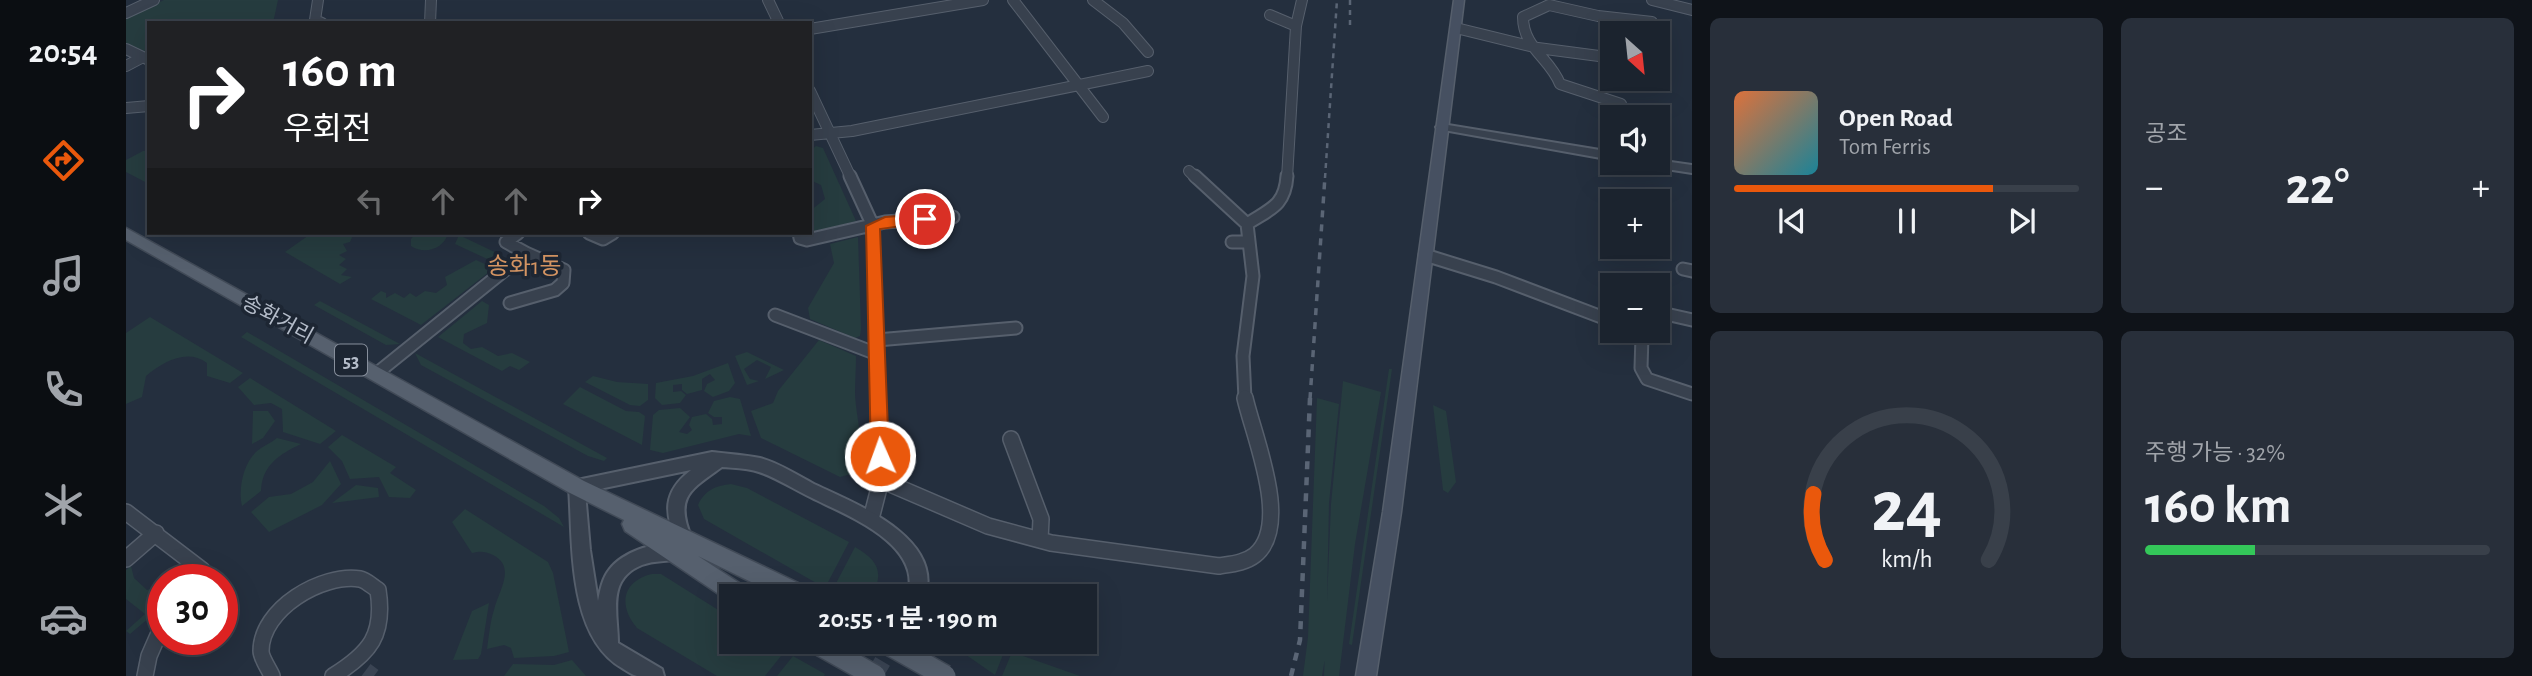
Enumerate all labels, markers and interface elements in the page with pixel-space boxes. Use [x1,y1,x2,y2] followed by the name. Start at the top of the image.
[1600,21,1670,91] north arrow
[1600,21,1670,343] map controls
[29,36,98,68] text: 20:54
[283,47,397,96] text: 160 m
[168,49,259,140] icon: right
[1600,105,1670,175] button: sound
[1839,105,1953,131] text: Open Road
[283,113,371,145] text: 우회전
[2145,123,2187,146] text: 공조
[39,136,88,185] icon: directions
[1839,136,1931,159] text: Tom Ferris
[2285,161,2350,213] text: 22°
[2145,169,2163,207] text: −
[2472,169,2490,207] text: +
[351,182,389,220] icon: left
[424,182,462,220] icon: ahead
[497,182,535,220] icon: ahead
[570,182,608,220] icon: right
[895,189,955,249] pin
[1600,189,1670,259] button: +
[906,200,944,238] icon: arrive
[1773,202,1811,240] icon: previous
[1888,202,1926,240] icon: pause
[2003,202,2041,240] icon: next
[39,251,88,300] icon: music
[487,254,561,279] district label: 송화1동
[1600,273,1670,343] button: −
[239,291,317,347] street label: 송화거리
[335,344,367,376] road number: 53
[39,365,88,414] icon: phone
[843,419,917,493] position arrow
[2145,442,2285,465] text: 주행 가능 · 32%
[1871,473,1942,546] text: 24
[39,480,88,529] icon: climate
[2145,480,2291,532] text: 160 km
[1881,547,1932,572] text: km/h
[147,564,238,655] speed limit sign: 30
[39,594,88,643] icon: car
[818,606,998,632] text: 20:55 · 1 분 · 190 m

